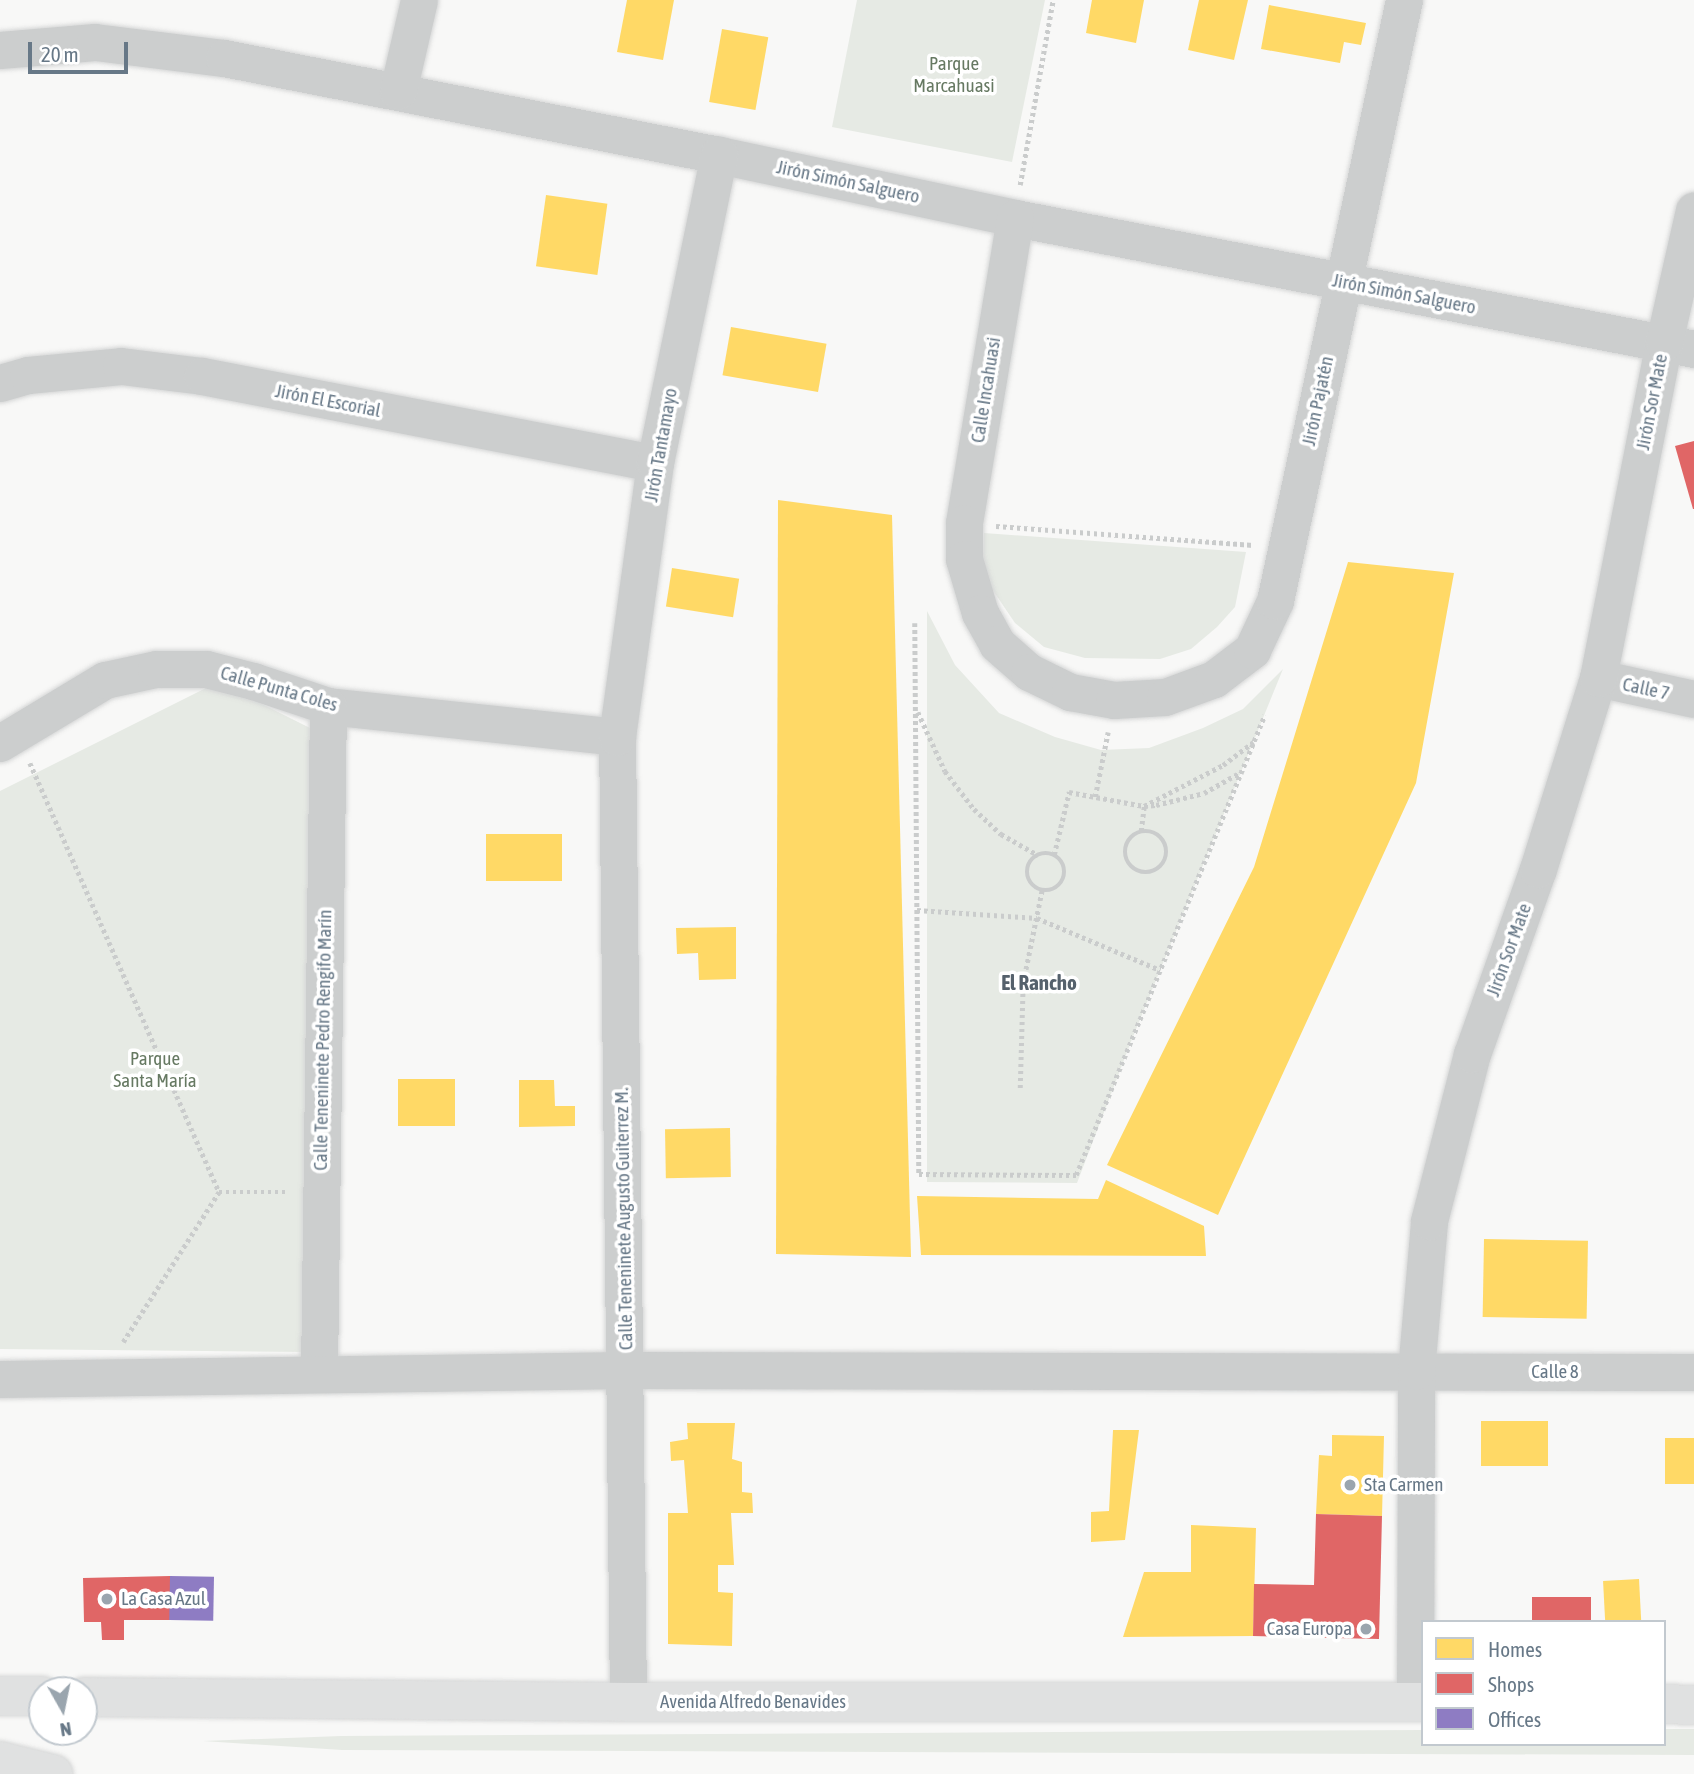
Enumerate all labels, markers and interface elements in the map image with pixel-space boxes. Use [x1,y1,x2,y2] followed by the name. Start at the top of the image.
[32,28,131,72] scale bar
[41,42,79,66] text: 20 m
[913,53,995,97] park label: Parque Marcahuasi
[774,156,922,208] street label: Jirón Simón Salguero
[1330,269,1478,319] street label: Jirón Simón Salguero
[966,336,1006,444] street label: Calle Incahuasi
[1632,352,1672,452] street label: Jirón Sor Mate
[1297,354,1339,448] street label: Jirón Pajatén
[273,380,383,422] street label: Jirón El Escorial
[640,386,682,504] street label: Jirón Tantamayo
[218,661,340,717] street label: Calle Punta Coles
[1620,673,1672,705] street label: Calle 7
[1482,900,1536,1000] street label: Jirón Sor Mate
[309,909,337,1171] street label: Calle Teneninete Pedro Rengifo Marín
[1001,969,1077,995] district label: El Rancho
[113,1048,197,1092] park label: Parque Santa María
[610,1088,638,1350] street label: Calle Teneninete Augusto Guiterrez M.
[1531,1361,1579,1383] street label: Calle 8
[1364,1474,1443,1496] place label: Sta Carmen
[1342,1477,1358,1493] marker: Sta Carmen
[121,1588,206,1610] place label: La Casa Azul
[99,1591,115,1607] marker: La Casa Azul
[1267,1618,1352,1640] place label: Casa Europa
[1421,1620,1666,1746] legend
[1358,1621,1374,1637] marker: Casa Europa
[1488,1637,1542,1661] text: Homes
[1488,1672,1534,1696] text: Shops
[28,1676,98,1746] north arrow
[660,1691,846,1713] street label: Avenida Alfredo Benavides
[1488,1707,1541,1731] text: Offices
[59,1718,73,1742] text: N

